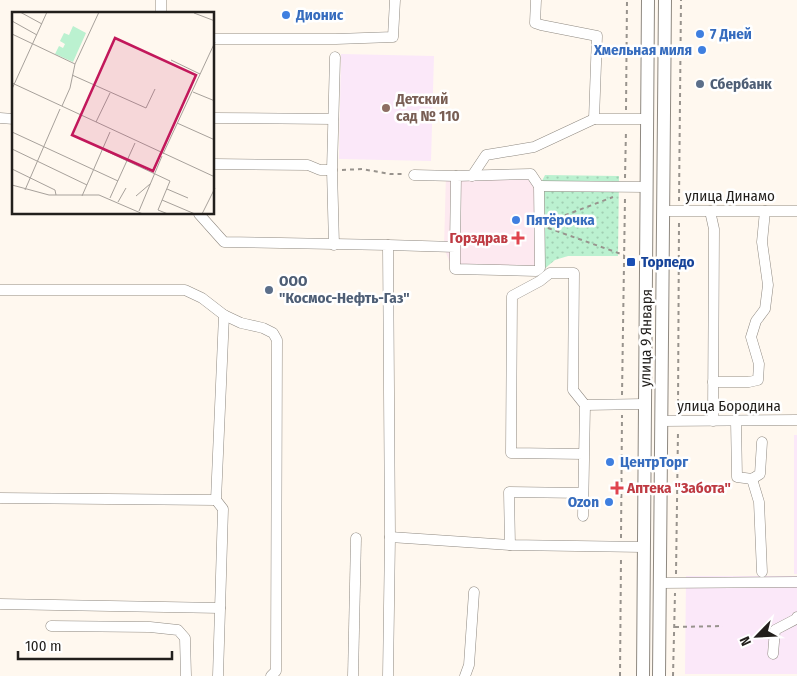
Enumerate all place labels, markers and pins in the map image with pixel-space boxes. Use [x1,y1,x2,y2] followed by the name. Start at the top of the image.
[295,6,344,24] place label: Дионис
[280,9,292,21] marker: Дионис
[710,25,752,43] place label: 7 Дней
[694,28,706,40] marker: 7 Дней
[593,41,692,59] place label: Хмельная миля
[696,44,708,56] marker: Хмельная миля
[710,75,772,93] place label: Сбербанк
[694,78,706,90] marker: Сбербанк
[395,90,460,125] place label: Детский сад № 110
[380,102,392,114] marker: Детский сад № 110
[526,211,595,229] place label: Пятёрочка
[510,214,522,226] marker: Пятёрочка
[449,229,508,247] place label: Горздрав
[512,232,524,244] marker: Горздрав
[641,253,695,271] place label: Торпедо
[625,256,637,268] marker: Торпедо
[279,272,410,307] place label: ООО "Космос-Нефть-Газ"
[263,284,275,296] marker: ООО "Космос-Нефть-Газ"
[620,453,688,471] place label: ЦентрТорг
[604,456,616,468] marker: ЦентрТорг
[626,479,731,497] place label: Аптека "Забота"
[611,482,623,494] marker: Аптека "Забота"
[568,493,599,511] place label: Ozon
[603,496,615,508] marker: Ozon

